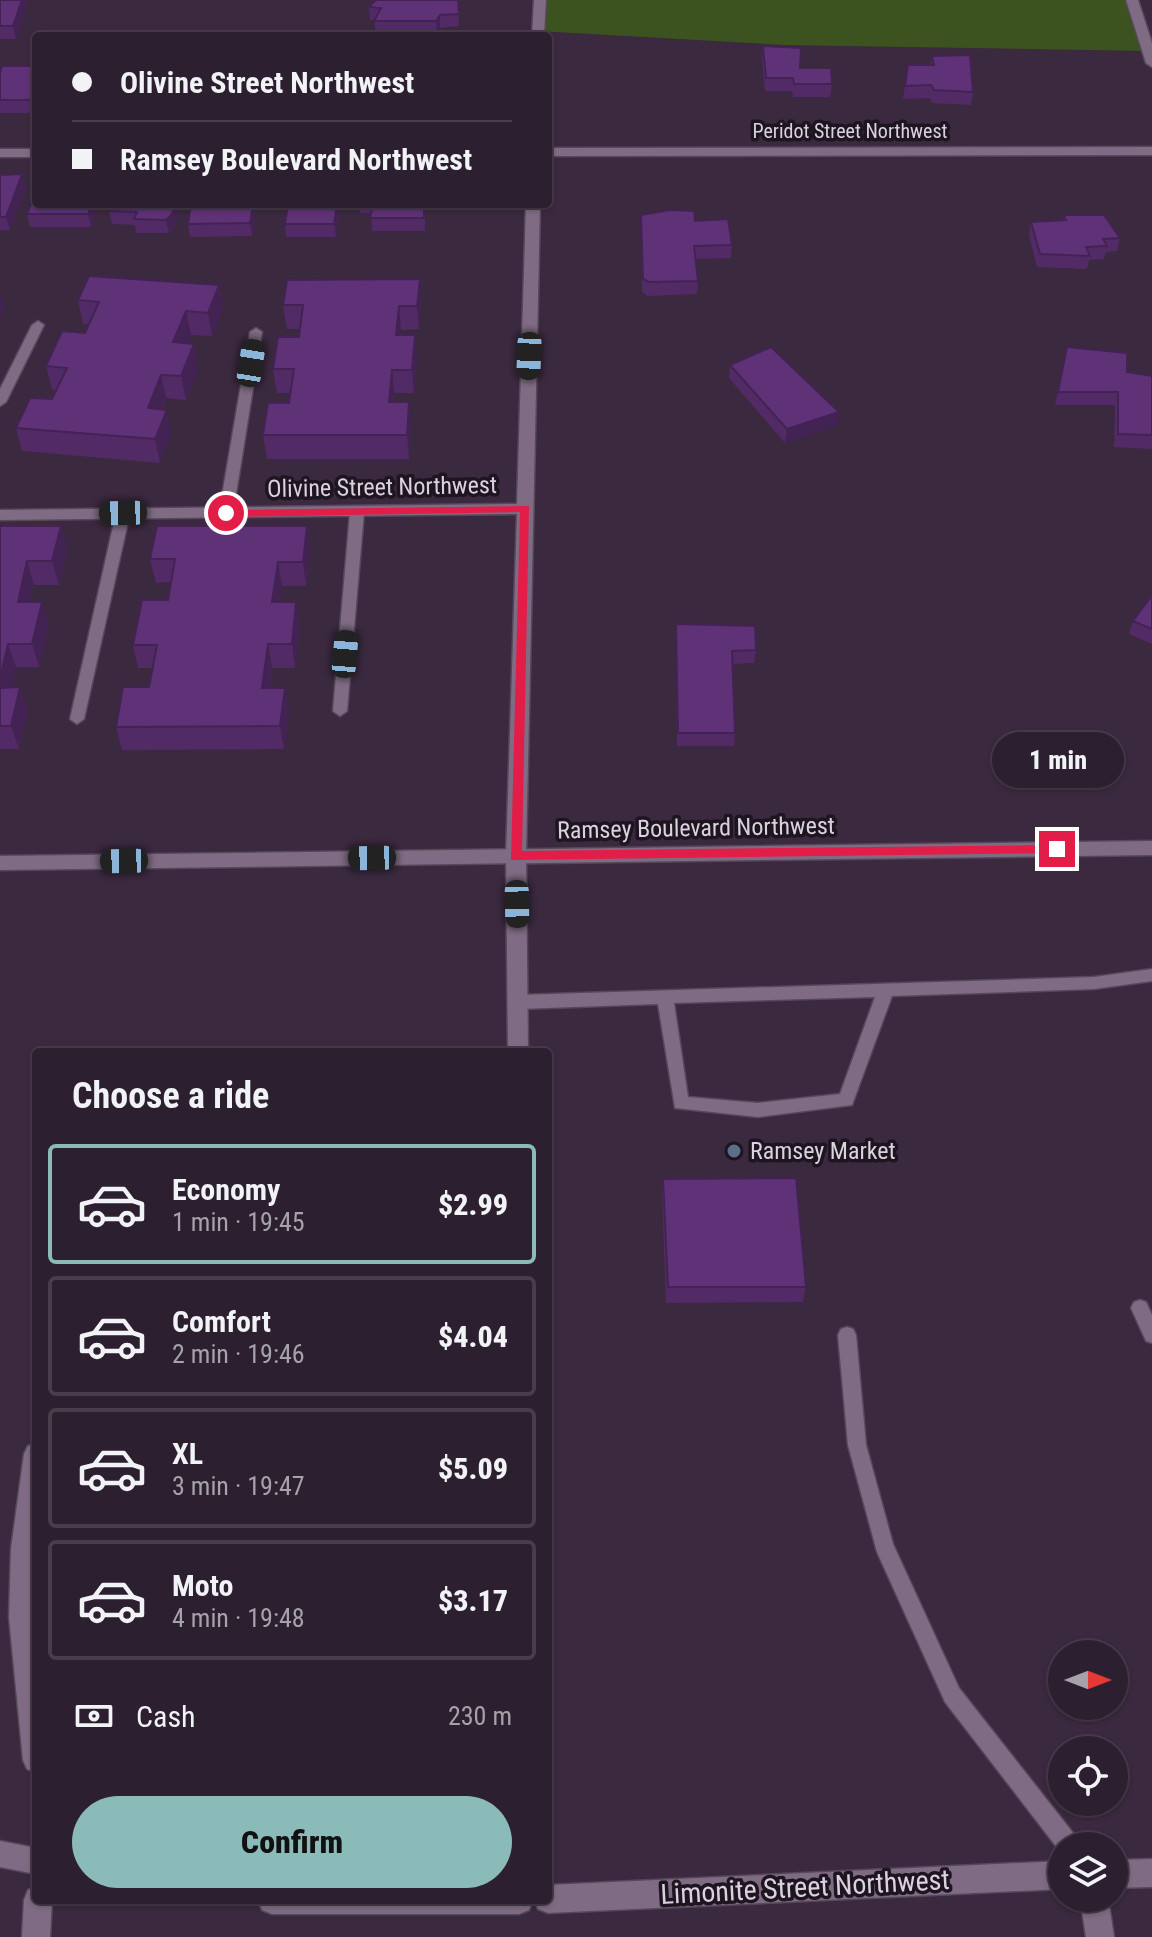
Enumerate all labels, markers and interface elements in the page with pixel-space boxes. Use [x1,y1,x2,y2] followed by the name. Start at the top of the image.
[120,65,414,100] text: Olivine Street Northwest
[753,119,948,143] street label: Peridot Street Northwest
[120,142,472,177] text: Ramsey Boulevard Northwest
[516,332,542,380] car
[235,337,267,389] car
[267,471,497,503] street label: Olivine Street Northwest
[208,495,244,531] route start
[99,501,147,525] car
[331,629,359,679] car
[991,733,1123,789] callout: 1 min
[1029,745,1087,775] text: 1 min
[557,812,835,844] street label: Ramsey Boulevard Northwest
[1039,831,1075,867] route end
[348,846,396,870] car
[100,849,148,873] car
[505,880,529,928] car
[72,1075,269,1117] text: Choose a ride
[750,1137,896,1165] place label: Ramsey Market
[725,1142,743,1160] marker: Ramsey Market
[76,1168,148,1240] icon: car
[172,1172,280,1207] text: Economy
[438,1187,508,1222] text: $2.99
[172,1207,305,1237] text: 1 min · 19:45
[76,1300,148,1372] icon: car
[172,1304,271,1339] text: Comfort
[438,1319,508,1354] text: $4.04
[172,1339,305,1369] text: 2 min · 19:46
[76,1432,148,1504] icon: car
[172,1436,203,1471] text: XL
[438,1451,508,1486] text: $5.09
[172,1471,305,1501] text: 3 min · 19:47
[76,1564,148,1636] icon: car
[172,1568,233,1603] text: Moto
[438,1583,508,1618] text: $3.17
[172,1603,305,1633] text: 4 min · 19:48
[1048,1640,1128,1720] north arrow
[1048,1640,1128,1912] map controls
[72,1694,116,1738] icon: cash
[136,1699,196,1734] text: Cash
[448,1701,512,1731] text: 230 m
[1048,1736,1128,1816] button: locate
[72,1796,512,1888] button: Confirm
[1048,1832,1128,1912] button: layers
[660,1863,950,1911] street label: Limonite Street Northwest

